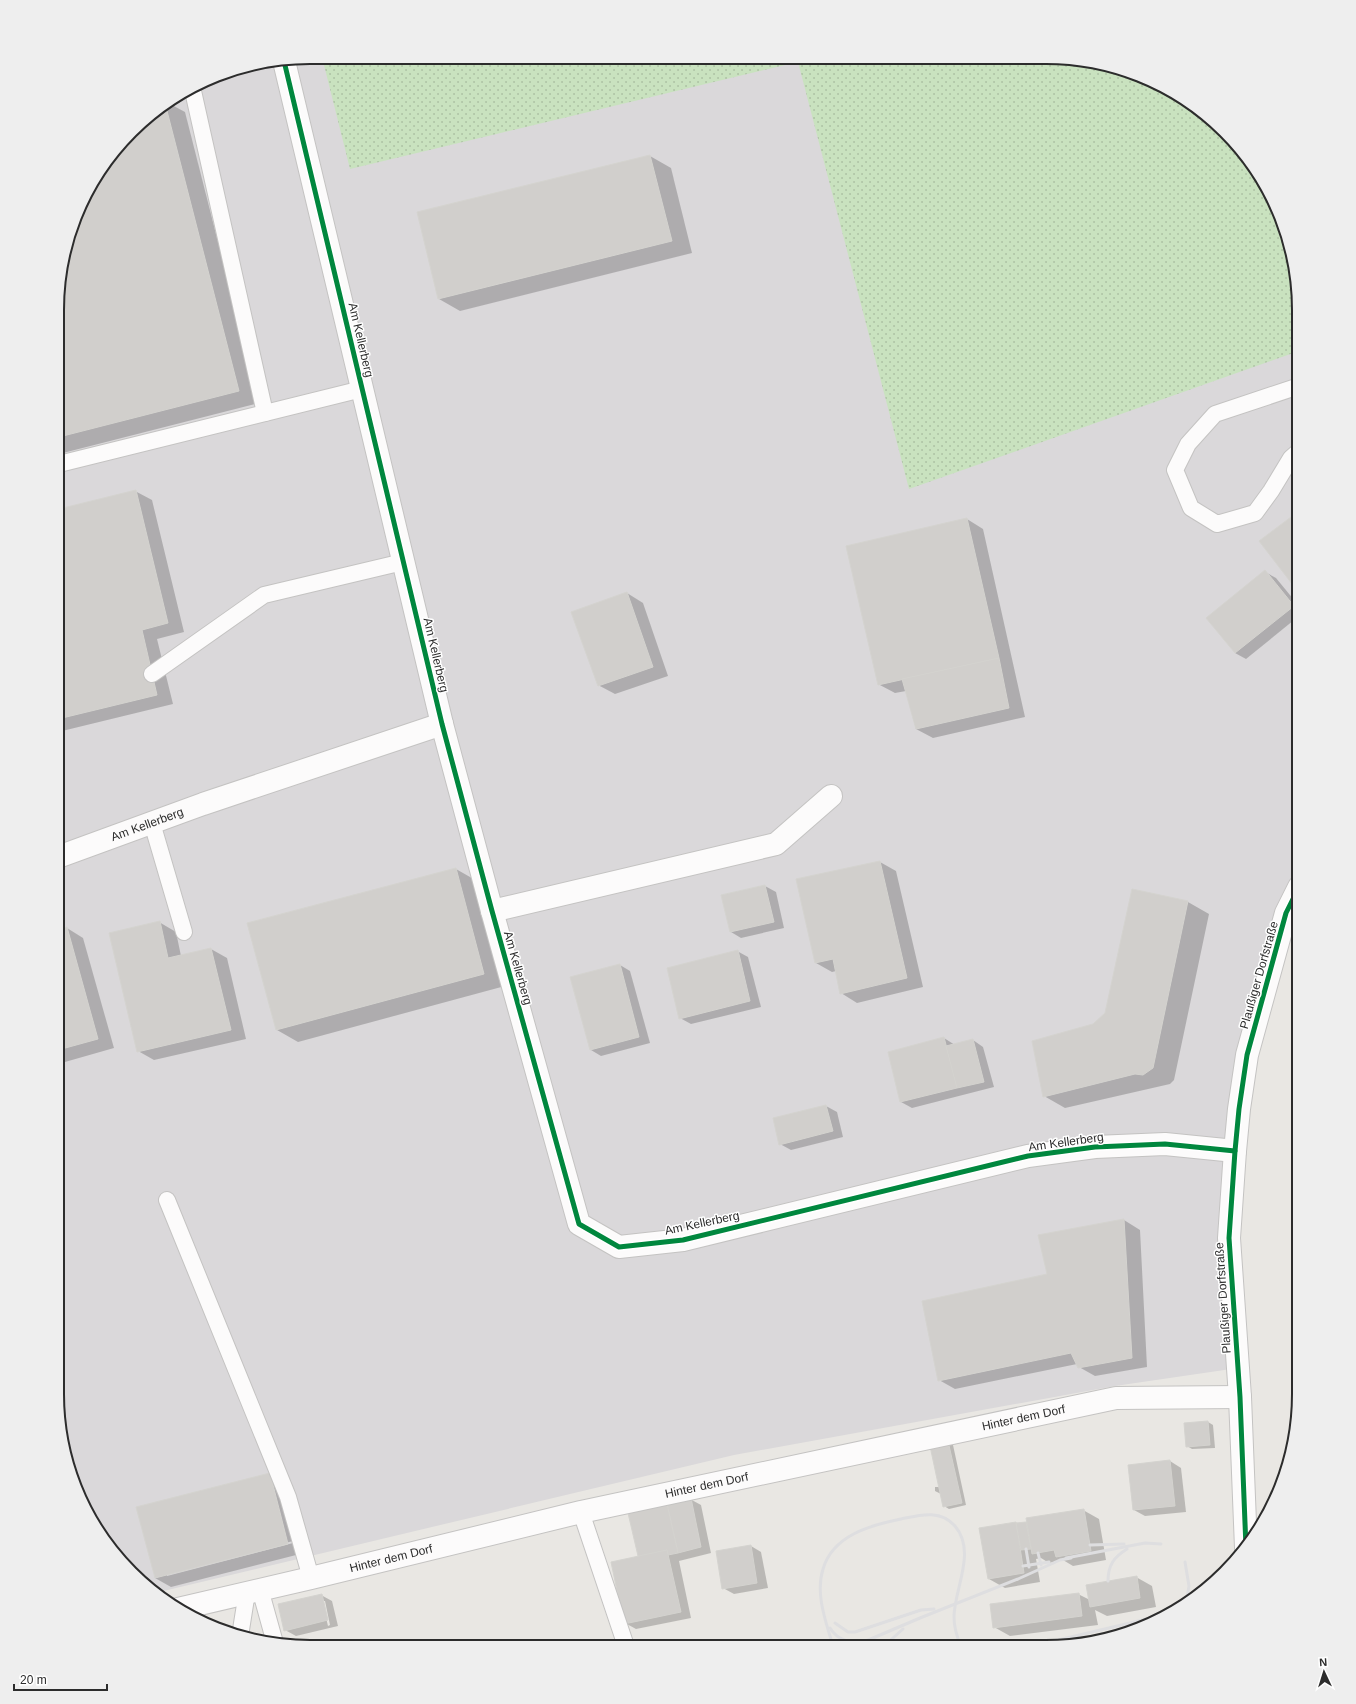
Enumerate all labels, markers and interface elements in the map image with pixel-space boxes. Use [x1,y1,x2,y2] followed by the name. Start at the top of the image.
[346,301,376,379] street label: Am Kellerberg
[421,616,451,694] street label: Am Kellerberg
[109,805,185,844] street label: Am Kellerberg
[1237,919,1281,1030] street label: Plaußiger Dorfstraße
[501,930,535,1006] street label: Am Kellerberg
[1027,1130,1105,1154] street label: Am Kellerberg
[663,1208,741,1238] street label: Am Kellerberg
[1212,1242,1234,1354] street label: Plaußiger Dorfstraße
[981,1402,1067,1433] street label: Hinter dem Dorf
[664,1469,750,1501] street label: Hinter dem Dorf
[348,1541,435,1575] street label: Hinter dem Dorf
[1304,1652,1344,1692] north arrow
[1319,1656,1328,1668] text: N
[14,1666,107,1692] scale bar
[20,1673,47,1687] text: 20 m

